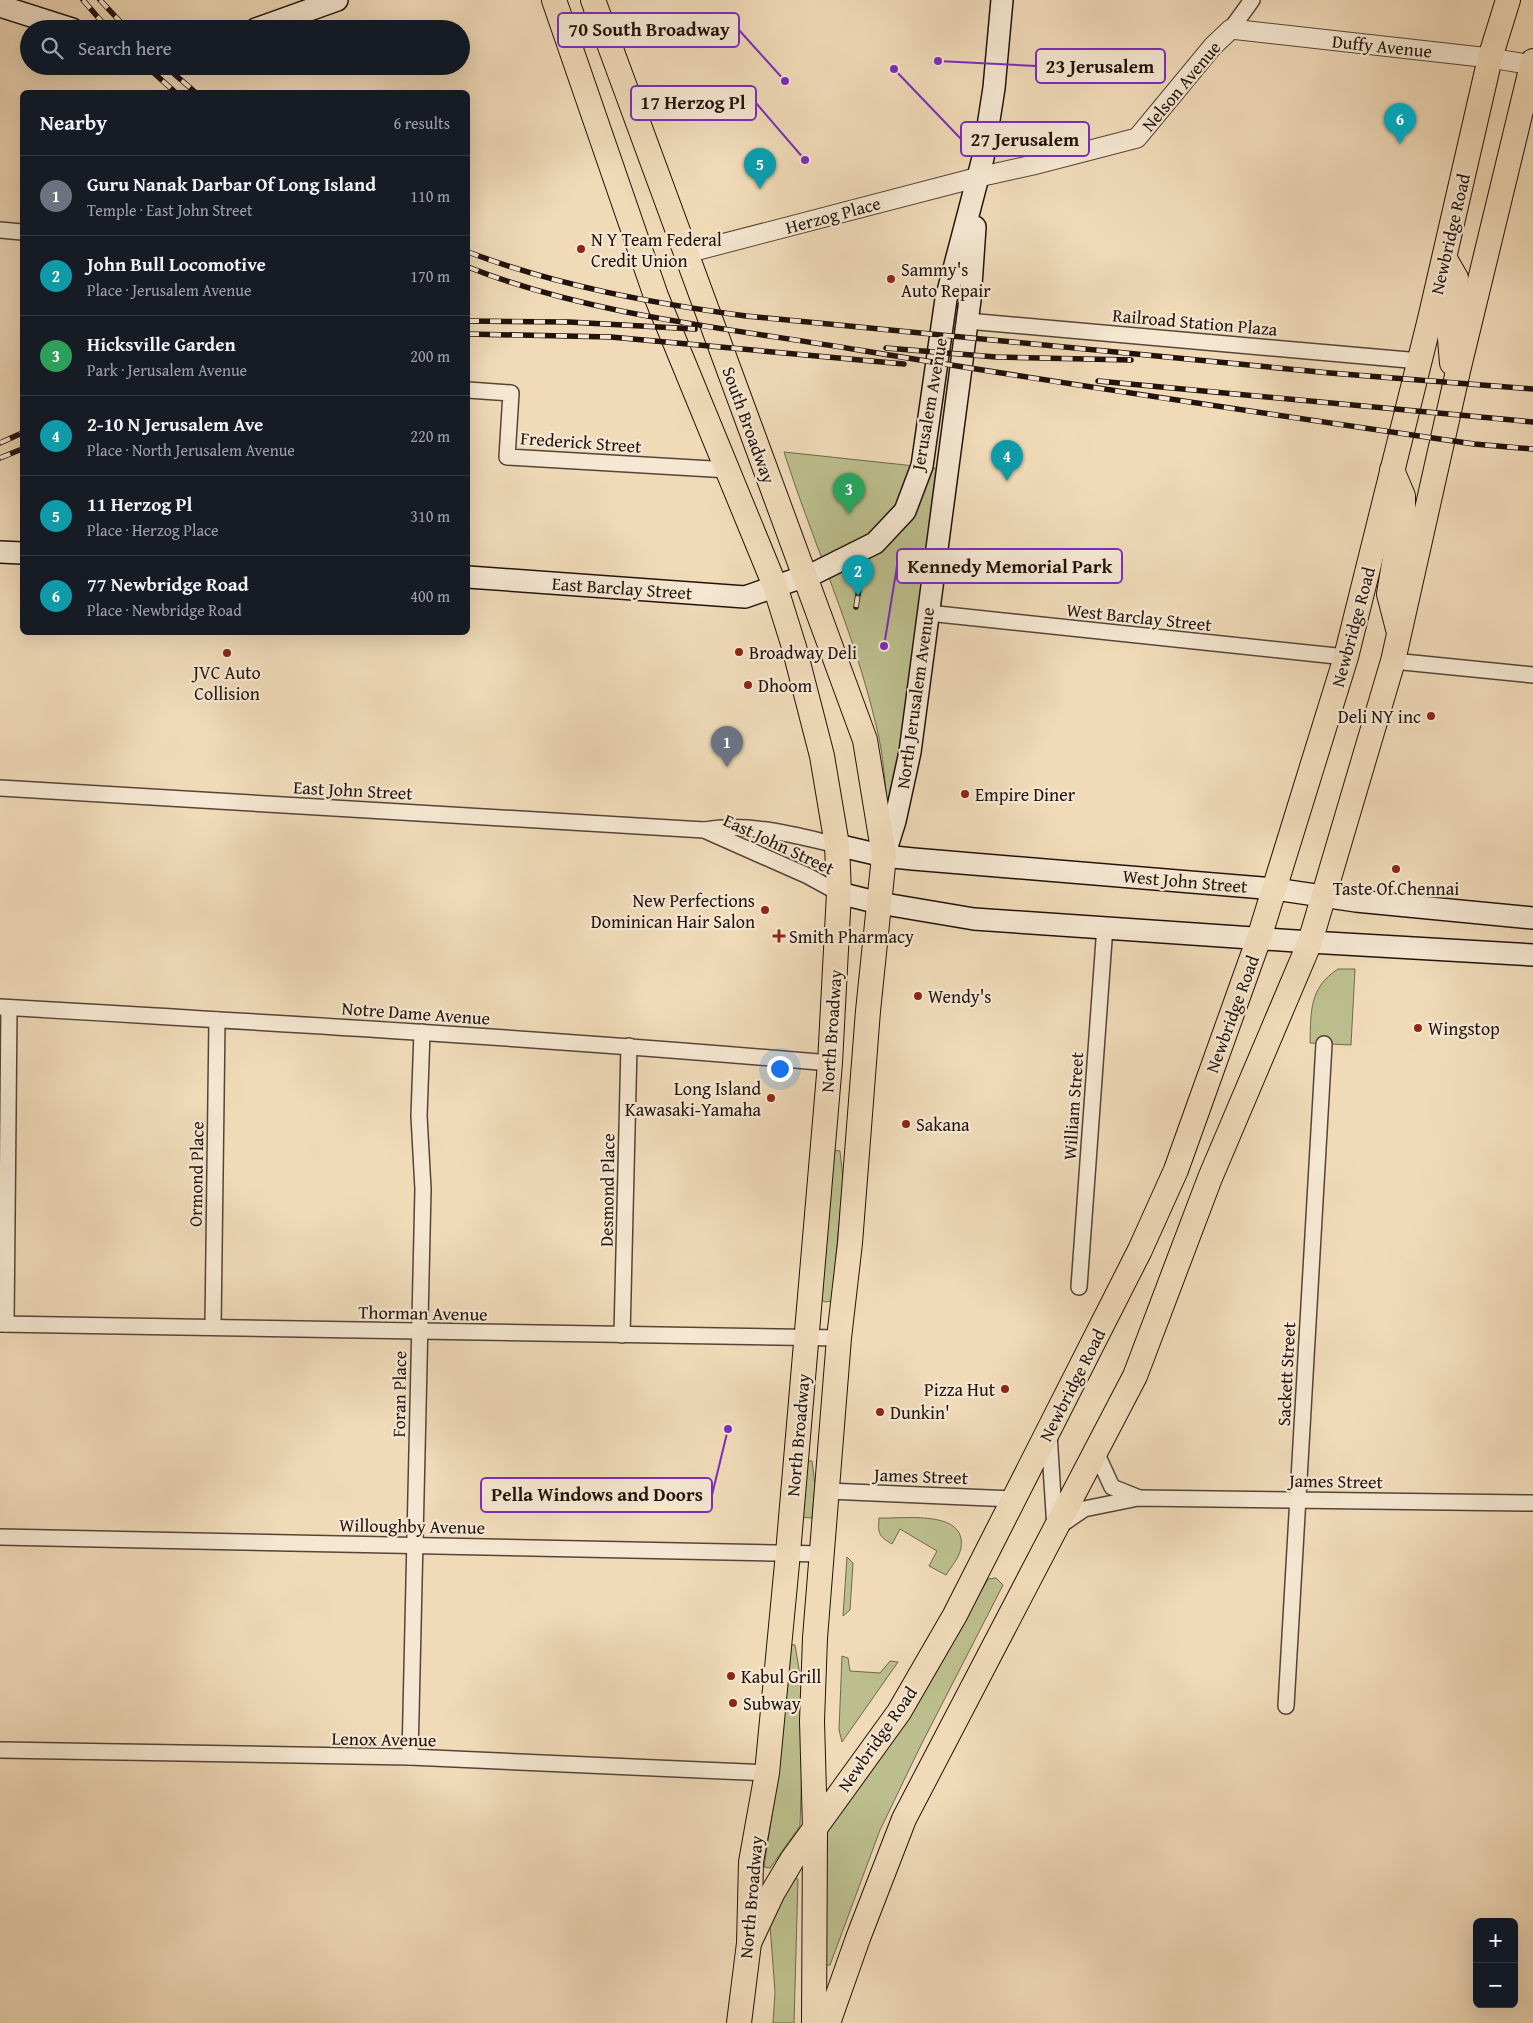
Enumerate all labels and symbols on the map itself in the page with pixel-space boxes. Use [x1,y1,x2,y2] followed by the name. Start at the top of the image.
[558,13,739,47] callout: 70 South Broadway
[568,15,730,43] text: 70 South Broadway
[1331,27,1433,65] street label: Duffy Avenue
[1135,35,1227,137] street label: Nelson Avenue
[1036,49,1165,83] callout: 23 Jerusalem
[1046,52,1155,80] text: 23 Jerusalem
[631,86,756,120] callout: 17 Herzog Pl
[640,88,746,116] text: 17 Herzog Pl
[1384,103,1416,144] pin: 6
[961,122,1089,156] callout: 27 Jerusalem
[971,125,1080,153] text: 27 Jerusalem
[744,148,776,189] pin: 5
[1423,170,1477,297] street label: Newbridge Road
[782,189,884,241] street label: Herzog Place
[591,226,722,274] place label: N Y Team Federal Credit Union
[575,243,587,255] marker: N Y Team Federal Credit Union
[901,256,991,304] place label: Sammy's Auto Repair
[885,273,897,285] marker: Sammy's Auto Repair
[1111,301,1279,343] street label: Railroad Station Plaza
[904,335,954,474] street label: Jerusalem Avenue
[715,363,783,487] street label: South Broadway
[520,424,643,460] street label: Frederick Street
[991,440,1023,481] pin: 4
[833,473,865,514] pin: 3
[897,549,1122,583] callout: Kennedy Memorial Park
[908,552,1113,580] text: Kennedy Memorial Park
[842,555,874,596] pin: 2
[1324,564,1382,690] street label: Newbridge Road
[551,570,694,606] street label: East Barclay Street
[1065,596,1214,638] street label: West Barclay Street
[889,605,941,791] street label: North Jerusalem Avenue
[749,639,857,666] place label: Broadway Deli
[733,646,745,658] marker: Broadway Deli
[221,647,233,659] marker: JVC Auto Collision
[191,659,261,707] place label: JVC Auto Collision
[758,672,812,699] place label: Dhoom
[742,679,754,691] marker: Dhoom
[1338,703,1421,730] place label: Deli NY inc
[1425,710,1437,722] marker: Deli NY inc
[711,726,743,767] pin: 1
[293,773,414,807] street label: East John Street
[975,781,1076,808] place label: Empire Diner
[959,788,971,800] marker: Empire Diner
[719,806,840,882] street label: East John Street
[1122,862,1249,900] street label: West John Street
[1390,863,1402,875] marker: Taste Of Chennai
[1333,875,1459,902] place label: Taste Of Chennai
[591,887,755,935] place label: New Perfections Dominican Hair Salon
[759,904,771,916] marker: New Perfections Dominican Hair Salon
[789,923,914,950] place label: Smith Pharmacy
[773,930,785,942] marker: Smith Pharmacy
[1198,951,1266,1077] street label: Newbridge Road
[813,968,849,1094] street label: North Broadway
[928,983,992,1010] place label: Wendy's
[912,990,924,1002] marker: Wendy's
[341,994,491,1032] street label: Notre Dame Avenue
[1428,1015,1500,1042] place label: Wingstop
[1412,1022,1424,1034] marker: Wingstop
[1056,1050,1090,1161] street label: William Street
[767,1056,793,1082] your location
[625,1075,761,1123] place label: Long Island Kawasaki-Yamaha
[765,1092,777,1104] marker: Long Island Kawasaki-Yamaha
[916,1111,970,1138] place label: Sakana
[900,1118,912,1130] marker: Sakana
[182,1121,210,1227] street label: Ormond Place
[593,1133,621,1247] street label: Desmond Place
[358,1298,488,1328] street label: Thorman Avenue
[1270,1321,1302,1427] street label: Sackett Street
[1032,1324,1112,1446] street label: Newbridge Road
[385,1350,413,1438] street label: Foran Place
[779,1372,817,1498] street label: North Broadway
[924,1376,996,1403] place label: Pizza Hut
[999,1383,1011,1395] marker: Pizza Hut
[890,1399,950,1426] place label: Dunkin'
[874,1406,886,1418] marker: Dunkin'
[872,1461,969,1491] street label: James Street
[1287,1467,1384,1495] street label: James Street
[481,1478,712,1512] callout: Pella Windows and Doors
[491,1480,703,1508] text: Pella Windows and Doors
[339,1511,485,1541] street label: Willoughby Avenue
[741,1663,821,1690] place label: Kabul Grill
[725,1670,737,1682] marker: Kabul Grill
[831,1680,924,1797] street label: Newbridge Road
[743,1690,801,1717] place label: Subway
[727,1697,739,1709] marker: Subway
[331,1725,437,1753] street label: Lenox Avenue
[732,1834,770,1960] street label: North Broadway

